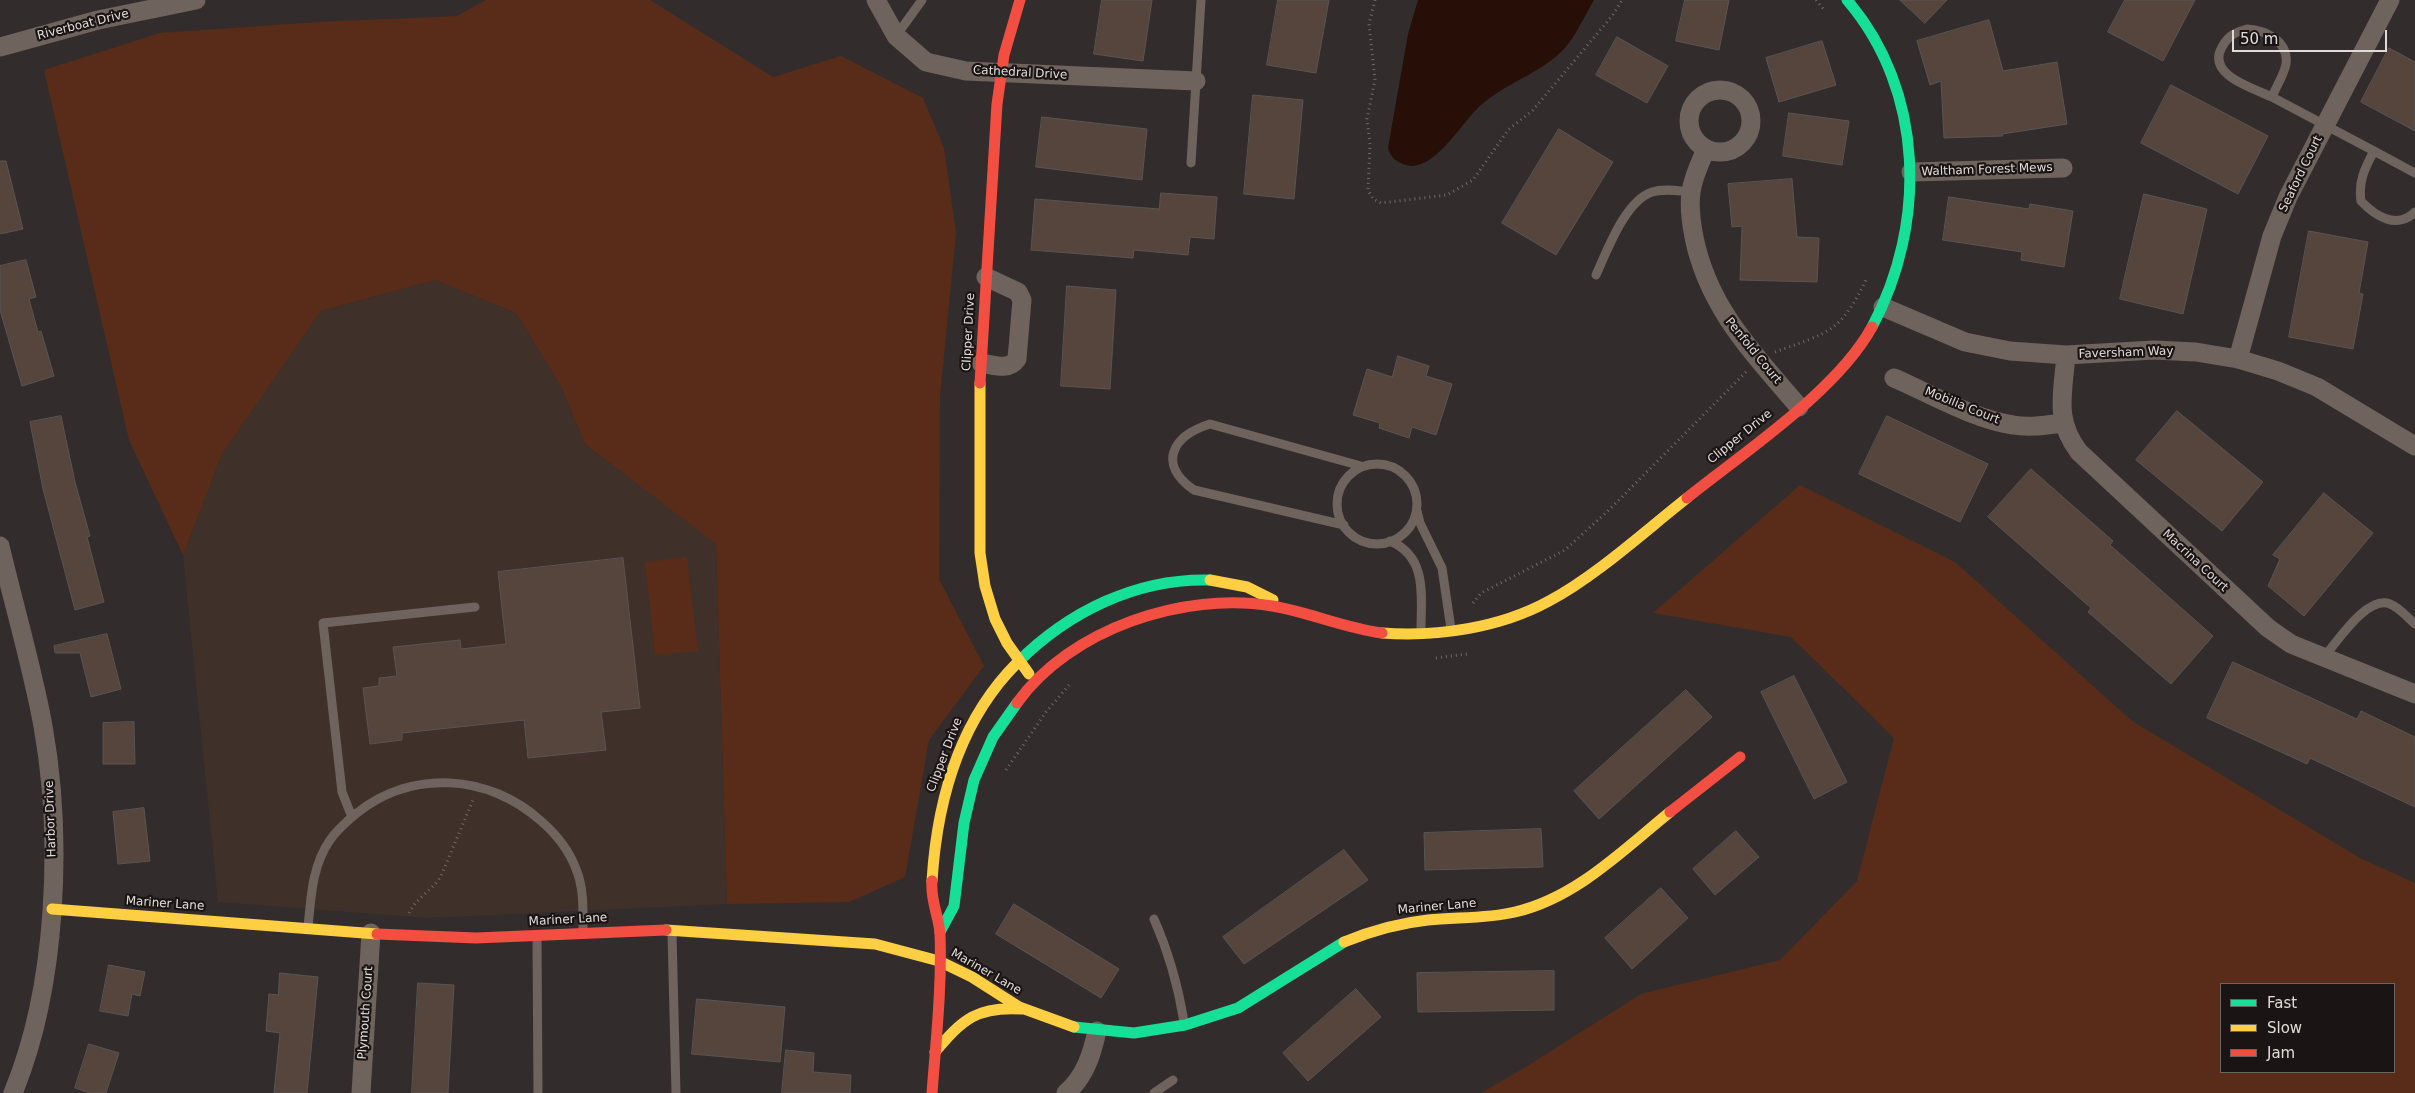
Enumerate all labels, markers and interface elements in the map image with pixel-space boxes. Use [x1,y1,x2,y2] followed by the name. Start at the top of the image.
[36,7,130,43] street label: Riverboat Drive
[2235,20,2390,52] scale bar
[2240,30,2278,48] text: 50 m
[972,63,1068,83] street label: Cathedral Drive
[2276,134,2326,214] street label: Seaford Court
[1921,161,2053,179] street label: Waltham Forest Mews
[960,292,978,372] street label: Clipper Drive
[1722,315,1784,387] street label: Penfold Court
[2078,344,2174,362] street label: Faversham Way
[1922,384,2002,428] street label: Mobilia Court
[1705,407,1775,467] street label: Clipper Drive
[2159,527,2231,595] street label: Macrina Court
[924,716,966,794] street label: Clipper Drive
[42,780,60,858] street label: Harbor Drive
[125,894,205,914] street label: Mariner Lane
[1397,896,1477,918] street label: Mariner Lane
[528,911,608,929] street label: Mariner Lane
[948,946,1024,998] street label: Mariner Lane
[356,966,376,1060] street label: Plymouth Court
[2220,983,2395,1073] legend
[2267,994,2297,1012] text: Fast
[2267,1019,2302,1037] text: Slow
[2267,1044,2295,1062] text: Jam

